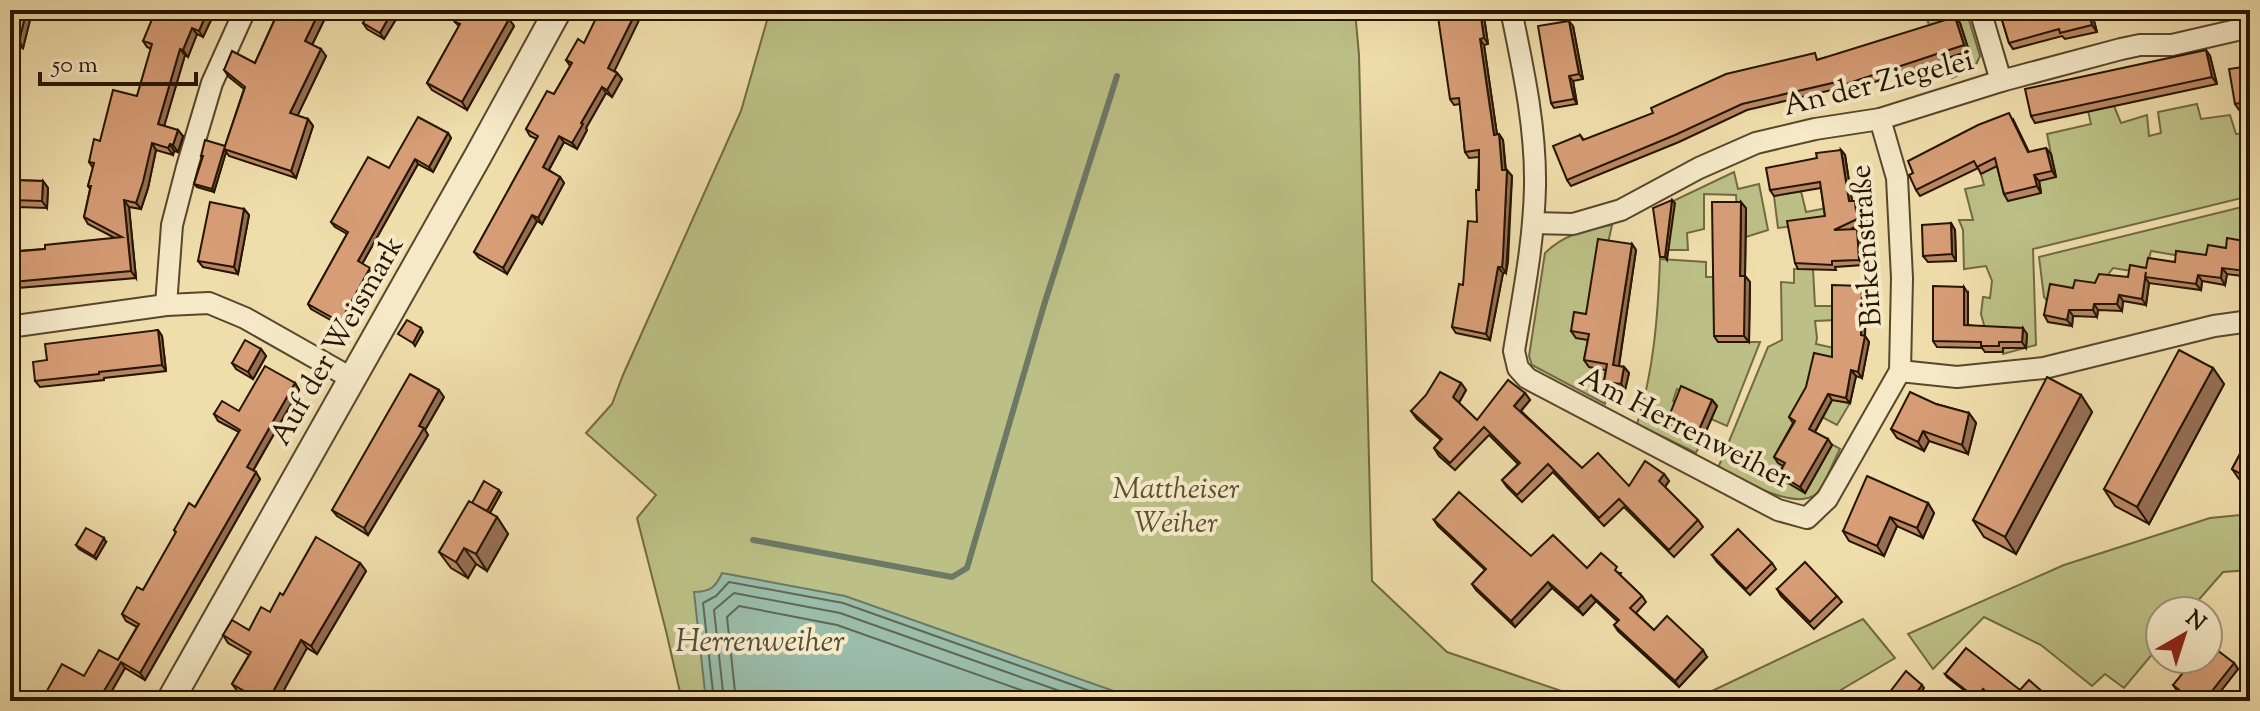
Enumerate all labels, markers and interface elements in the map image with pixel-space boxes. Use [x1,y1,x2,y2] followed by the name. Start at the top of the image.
[40,36,196,86] scale bar
[1779,40,1978,129] street label: An der Ziegelei
[50,49,98,83] text: 50 m
[1840,163,1895,329] street label: Birkenstraße
[261,228,416,454] street label: Auf der Weismark
[1571,357,1799,501] street label: Am Herrenweiher
[1112,469,1240,546] park label: Mattheiser Weiher
[2144,595,2224,675] north arrow
[2178,604,2212,640] text: N
[675,620,845,666] water label: Herrenweiher

